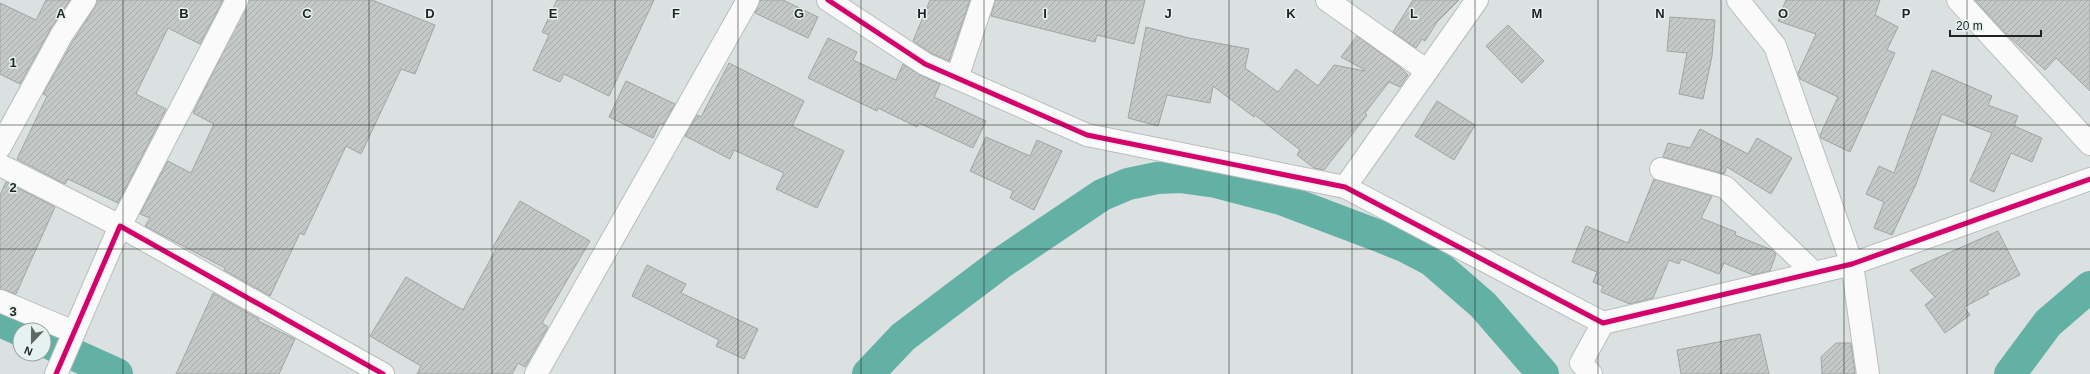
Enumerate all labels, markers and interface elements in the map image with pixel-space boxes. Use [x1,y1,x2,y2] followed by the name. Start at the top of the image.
[56,6,66,21] text: A
[179,6,189,21] text: B
[302,6,312,21] text: C
[425,6,435,21] text: D
[549,6,558,21] text: E
[672,6,680,21] text: F
[794,6,804,21] text: G
[917,6,927,21] text: H
[1043,6,1047,21] text: I
[1164,6,1172,21] text: J
[1286,6,1296,21] text: K
[1410,6,1418,21] text: L
[1532,6,1542,21] text: M
[1655,6,1665,21] text: N
[1778,6,1788,21] text: O
[1902,6,1911,21] text: P
[1950,12,2041,38] scale bar
[1956,19,1983,33] text: 20 m
[9,55,17,70] text: 1
[9,180,17,195] text: 2
[9,304,17,319] text: 3
[12,322,52,362] north arrow
[22,344,34,358] text: N

